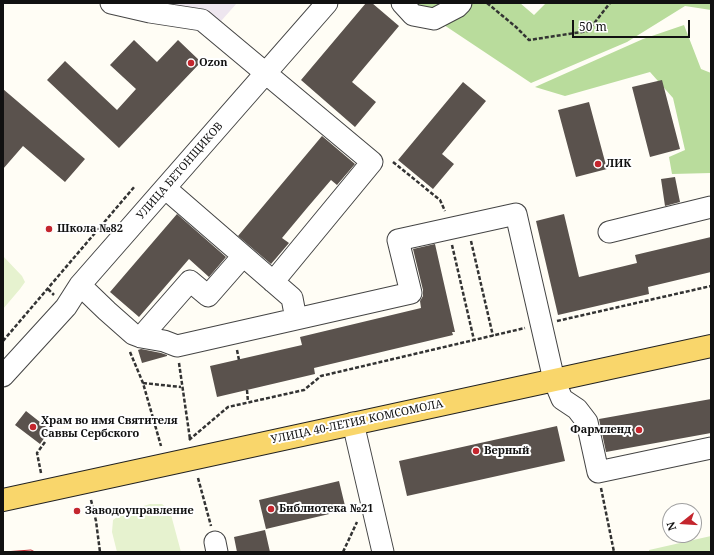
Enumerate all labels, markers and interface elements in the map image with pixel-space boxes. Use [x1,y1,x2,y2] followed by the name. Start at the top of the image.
[574,12,692,38] scale bar
[579,18,607,35] text: 50 m
[199,56,228,70] place label: Ozon
[186,58,196,68] marker: Ozon
[134,120,226,222] street label: УЛИЦА БЕТОНЩИКОВ
[606,157,631,171] place label: ЛИК
[593,159,603,169] marker: ЛИК
[57,222,123,236] place label: Школа №82
[44,224,54,234] marker: Школа №82
[270,397,444,447] street label: УЛИЦА 40-ЛЕТИЯ КОМСОМОЛА
[41,414,178,440] place label: Храм во имя Святителя Саввы Сербского
[28,422,38,432] marker: Храм во имя Святителя Саввы Сербского
[570,423,631,437] place label: Фармленд
[634,425,644,435] marker: Фармленд
[484,444,529,458] place label: Верный
[471,446,481,456] marker: Верный
[279,502,373,516] place label: Библиотека №21
[662,503,702,543] north arrow
[85,504,194,518] place label: Заводоуправление
[266,504,276,514] marker: Библиотека №21
[72,506,82,516] marker: Заводоуправление
[663,520,679,533] text: N

